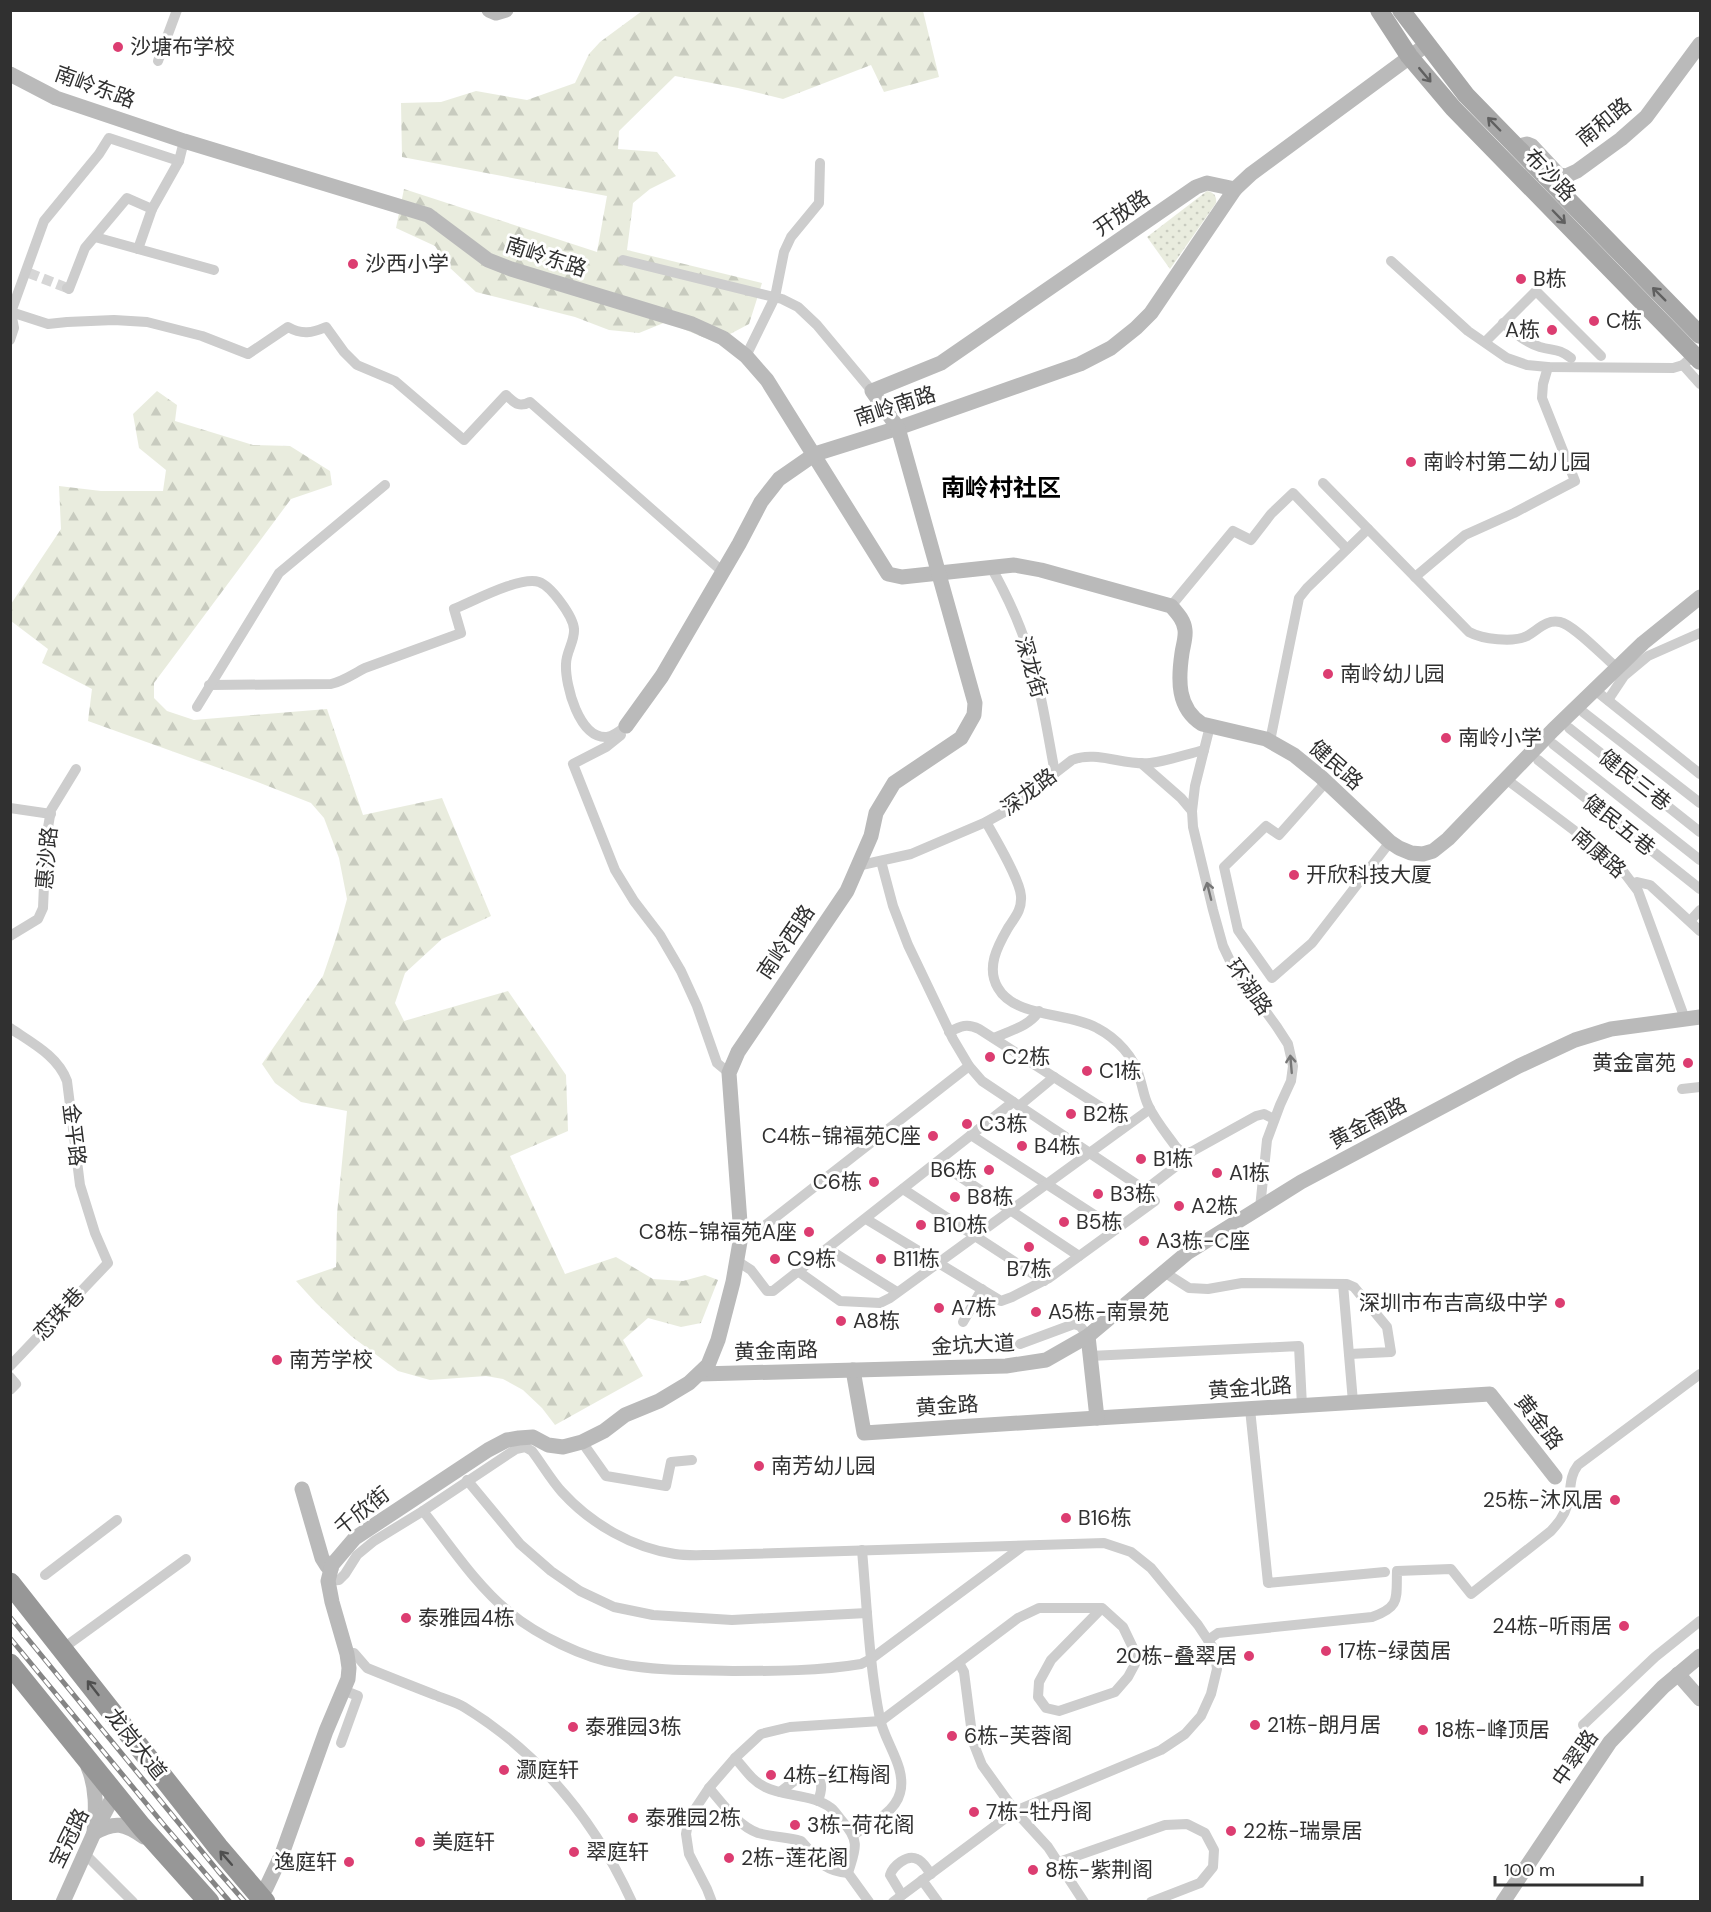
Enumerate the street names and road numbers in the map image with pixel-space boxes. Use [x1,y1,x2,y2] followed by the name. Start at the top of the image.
[51,59,139,115] street label: 南岭东路
[1571,91,1637,153] street label: 南和路
[1518,143,1582,207] street label: 布沙路
[1088,183,1156,243] street label: 开放路
[502,231,590,283] street label: 南岭东路
[851,380,939,432] street label: 南岭南路
[1009,633,1053,701] street label: 深龙街
[1303,734,1369,796] street label: 健民路
[1593,743,1677,817] street label: 健民三巷
[995,762,1063,822] street label: 深龙路
[1577,788,1661,862] street label: 健民五巷
[1566,822,1632,884] street label: 南康路
[30,825,64,891] street label: 惠沙路
[751,899,821,985] street label: 南岭西路
[1219,953,1279,1021] street label: 环湖路
[1324,1091,1412,1155] street label: 黄金南路
[56,1102,92,1168] street label: 金平路
[27,1281,91,1347] street label: 恋珠巷
[930,1329,1016,1361] street label: 金坑大道
[734,1336,818,1366] street label: 黄金南路
[1207,1371,1293,1405] street label: 黄金北路
[1509,1389,1569,1455] street label: 黄金路
[915,1390,979,1422] street label: 黄金路
[329,1481,395,1541] street label: 千欣街
[99,1702,173,1786] street label: 龙岗大道
[1545,1724,1605,1792] street label: 中翠路
[43,1804,95,1872] street label: 宝冠路

